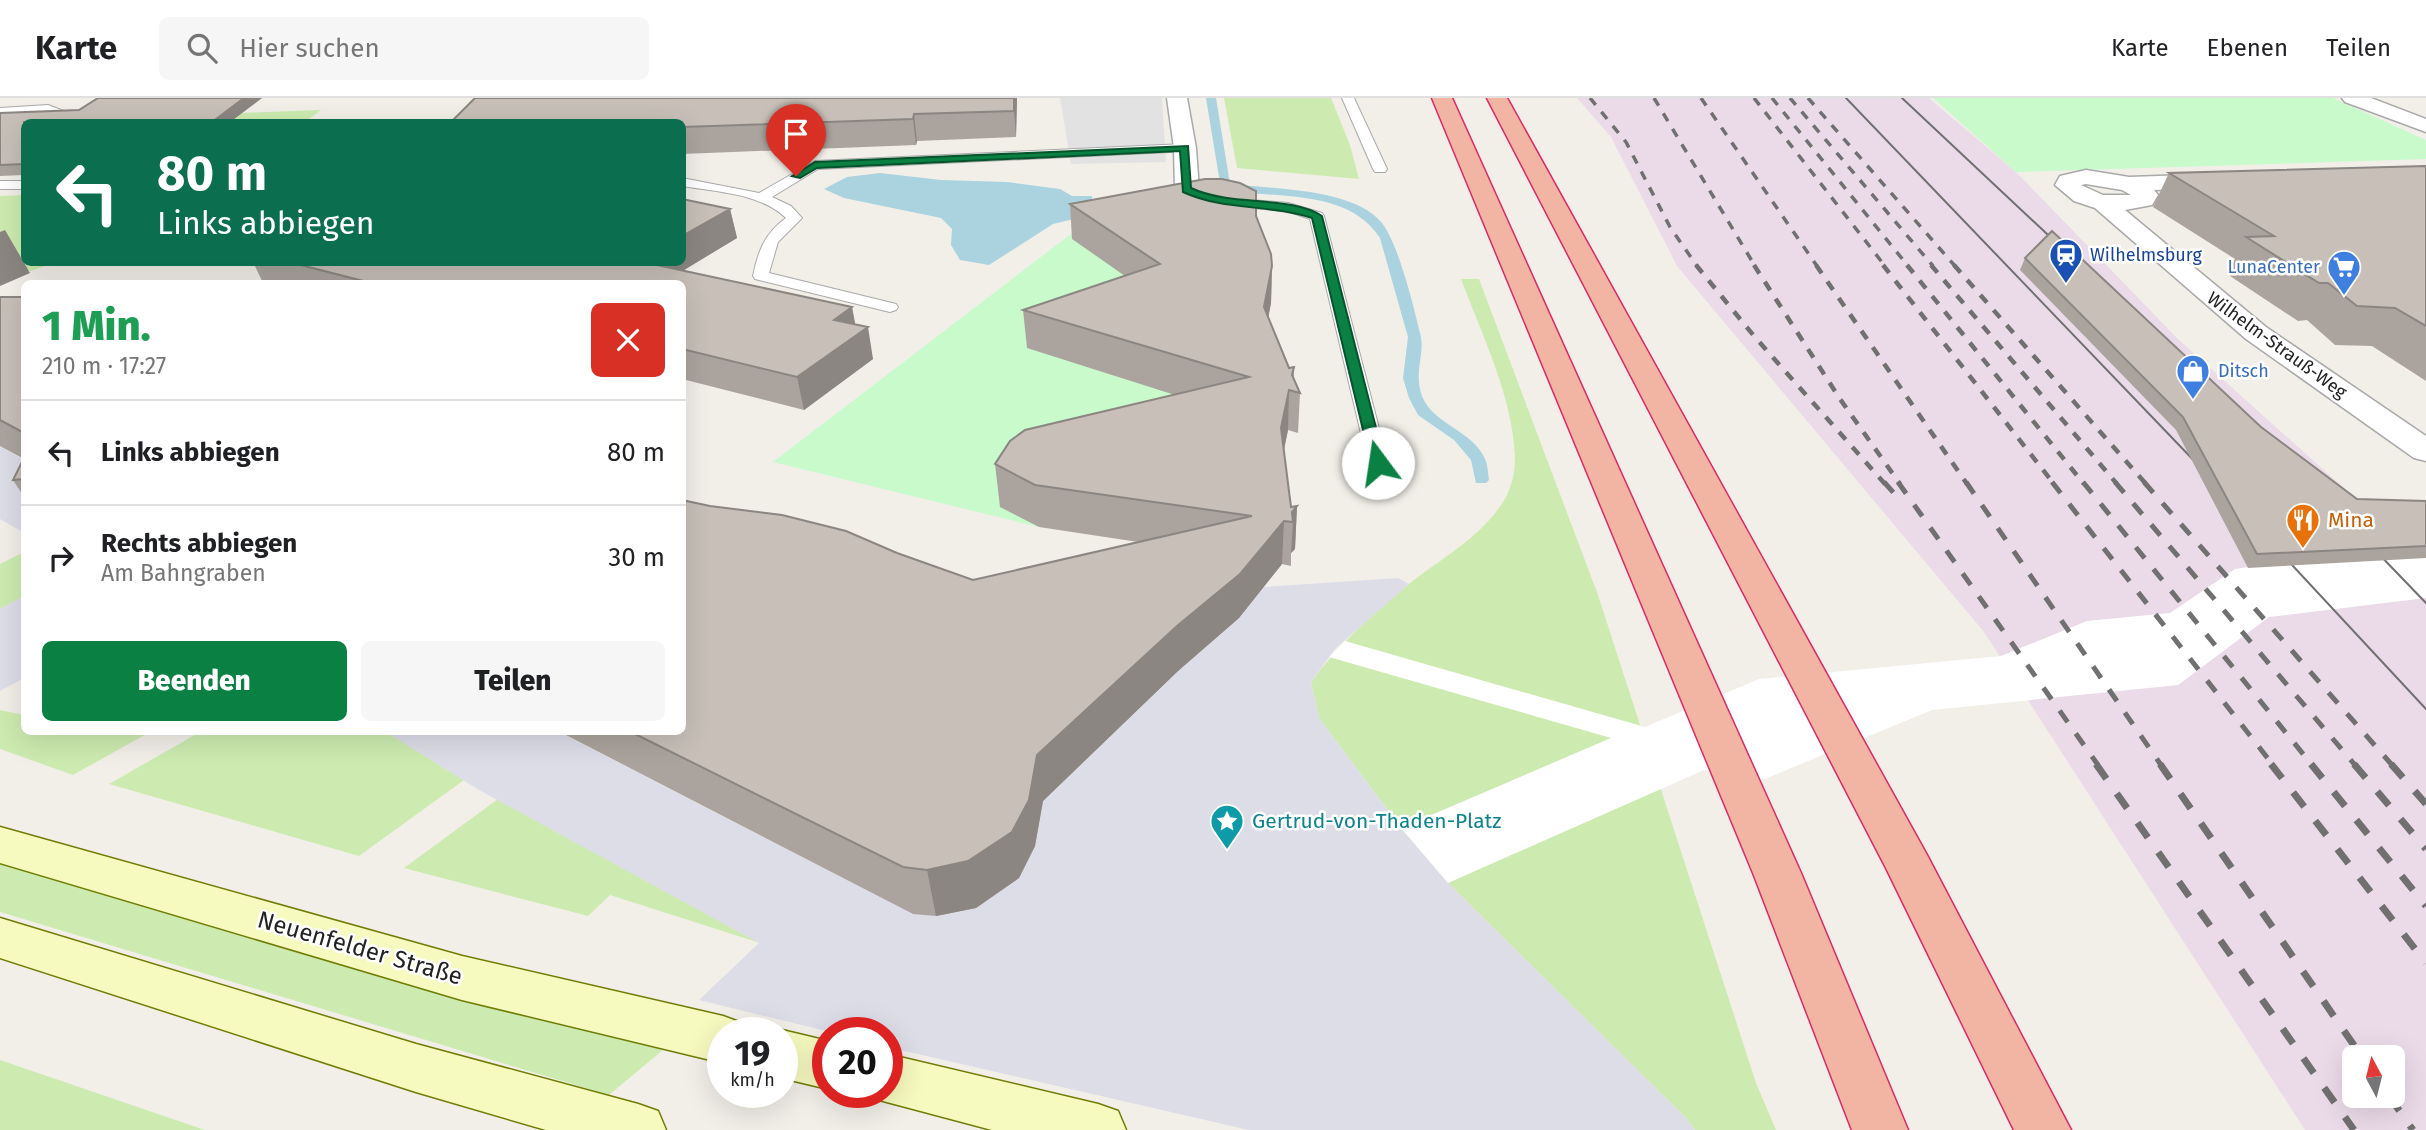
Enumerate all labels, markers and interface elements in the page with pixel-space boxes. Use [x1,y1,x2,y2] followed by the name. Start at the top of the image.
[159,17,649,80] search box
[35,28,117,68] text: Karte
[183,29,221,67] icon: search
[239,33,380,64] text: Hier suchen
[2111,34,2169,62] text: Karte
[2207,34,2288,62] text: Ebenen
[2326,34,2391,62] text: Teilen
[766,104,826,176] pin
[777,115,815,153] icon: arrive
[157,144,267,203] text: 80 m
[42,147,133,238] icon: left
[157,204,375,242] text: Links abbiegen
[2047,236,2085,285] station icon: Wilhelmsburg
[2090,244,2203,266] place label: Wilhelmsburg
[2325,248,2363,297] supermarket icon: LunaCenter
[2227,256,2320,278] place label: LunaCenter
[2203,287,2352,403] street label: Wilhelm-Strauß-Weg
[42,301,151,351] text: 1 Min.
[591,303,665,377] button: close
[42,352,166,380] text: 210 m · 17:27
[2174,352,2212,401] shop icon: Ditsch
[2218,360,2269,382] place label: Ditsch
[1341,426,1415,500] position arrow
[42,434,80,472] icon: left
[101,437,280,468] text: Links abbiegen
[607,437,665,468] text: 80 m
[2284,501,2322,550] restaurant icon: Mina
[2328,507,2374,533] place label: Mina
[101,528,297,559] text: Rechts abbiegen
[42,539,80,577] icon: right
[608,542,665,573] text: 30 m
[101,559,266,587] text: Am Bahngraben
[42,641,347,721] button: Beenden
[361,641,665,721] button: Teilen
[1208,802,1246,851] place icon: Gertrud-von-Thaden-Platz
[1252,808,1501,834] place label: Gertrud-von-Thaden-Platz
[254,905,466,991] street label: Neuenfelder Straße
[812,1017,903,1108] speed limit sign: 20
[735,1032,770,1074] text: 19
[2342,1045,2404,1108] north arrow
[2342,1045,2405,1108] map controls
[730,1069,775,1091] text: km/h

